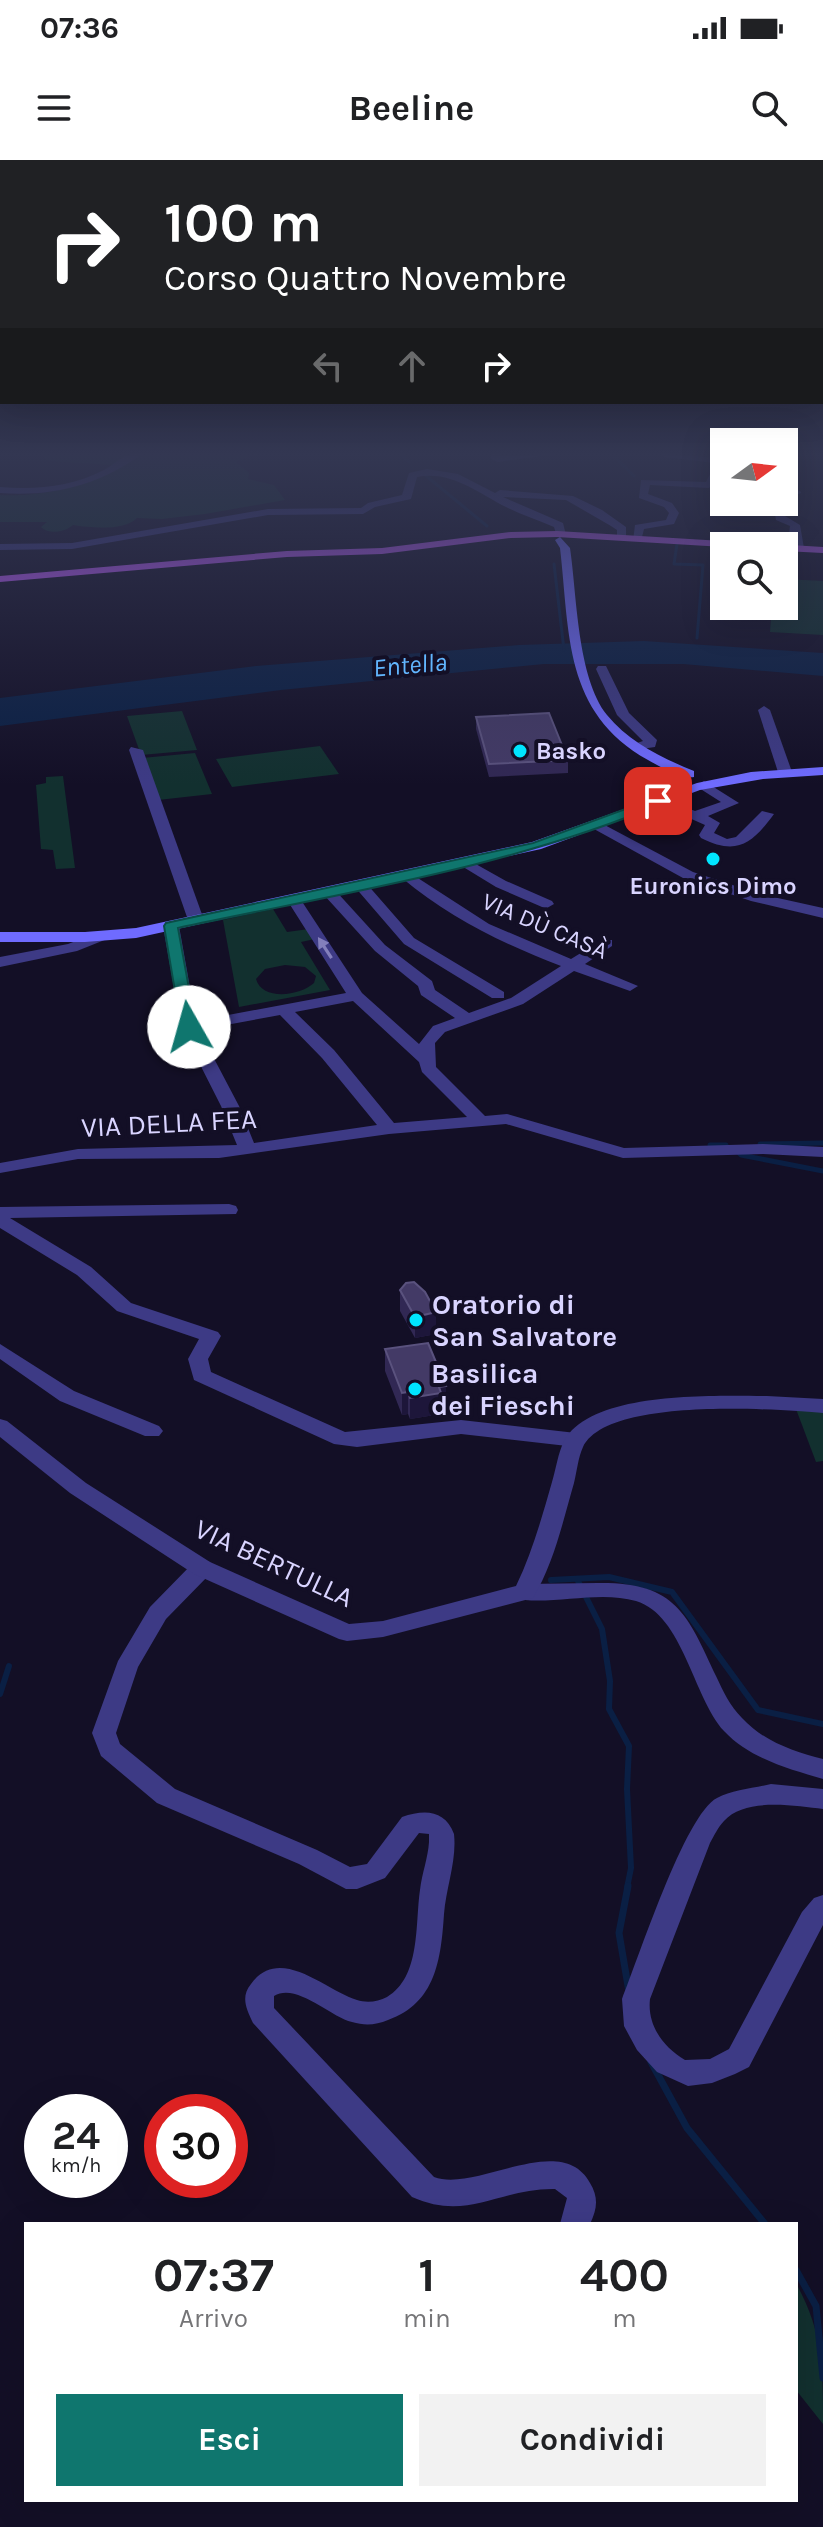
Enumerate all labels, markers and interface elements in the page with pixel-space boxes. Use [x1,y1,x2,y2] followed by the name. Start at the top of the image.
[40,10,119,46] text: 07:36
[32,86,76,130] icon: menu
[747,86,791,130] icon: search
[349,87,474,129] text: Beeline
[164,190,322,255] text: 100 m
[32,192,136,296] icon: right
[164,257,567,299] text: Corso Quattro Novembre
[306,344,350,388] icon: left
[390,344,434,388] icon: ahead
[474,344,518,388] icon: right
[710,428,798,516] north arrow
[710,428,798,620] map controls
[710,532,798,620] button: search
[372,646,448,684] water label: Entella
[536,737,606,765] place label: Basko
[511,742,529,760] marker: Basko
[624,767,692,835] pin
[636,779,680,823] icon: arrive
[704,850,722,868] marker: Euronics Dimo
[629,872,797,900] place label: Euronics Dimo
[478,886,613,965] street label: VIA DÙ CASÀ
[317,938,332,959] one-way arrow
[147,985,231,1069] position arrow
[80,1102,258,1144] street label: VIA DELLA FEA
[432,1288,617,1353] place label: Oratorio di San Salvatore
[407,1311,425,1329] marker: Oratorio di San Salvatore
[431,1357,575,1422] place label: Basilica dei Fieschi
[406,1380,424,1398] marker: Basilica dei Fieschi
[189,1512,359,1614] street label: VIA BERTULLA
[144,2094,248,2198] speed limit sign: 30
[52,2112,100,2159] text: 24
[51,2154,101,2177] text: km/h
[153,2247,274,2303] text: 07:37
[418,2247,435,2303] text: 1
[580,2247,669,2303] text: 400
[179,2303,248,2334] text: Arrivo
[403,2303,451,2334] text: min
[612,2303,636,2334] text: m
[56,2394,403,2486] button: Esci
[419,2394,766,2486] button: Condividi

